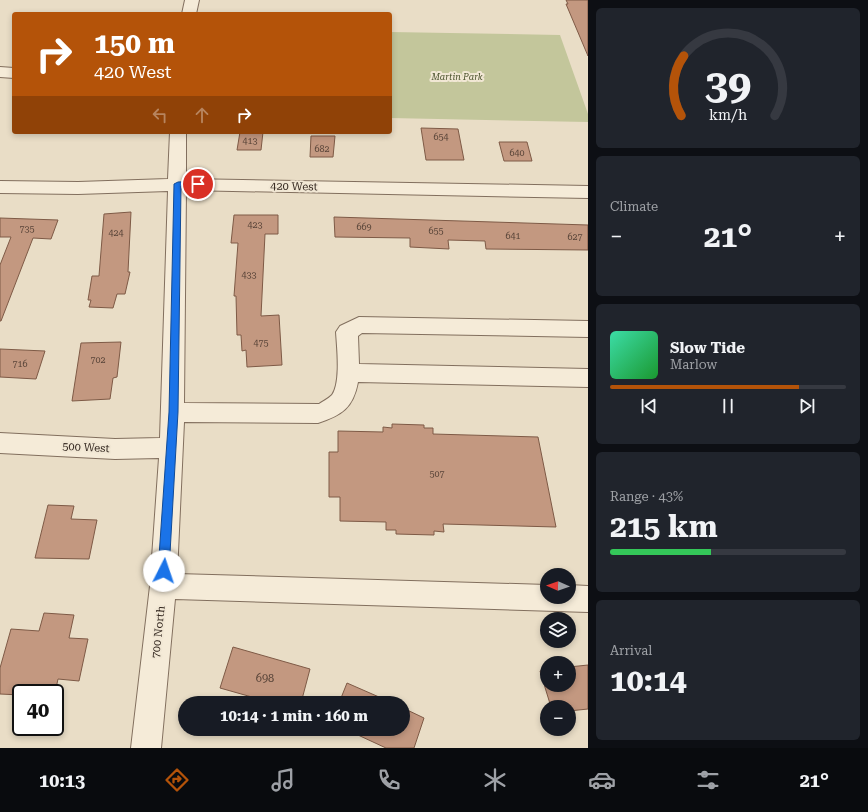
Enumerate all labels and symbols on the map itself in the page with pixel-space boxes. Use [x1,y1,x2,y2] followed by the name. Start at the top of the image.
[430,72,483,82] park label: Martin Park
[433,132,449,142] house number: 654
[242,136,258,146] house number: 413
[314,144,330,154] house number: 682
[509,148,525,158] house number: 640
[181,167,215,201] pin
[270,180,318,193] street label: 420 West
[247,220,263,230] house number: 423
[356,222,372,232] house number: 669
[19,224,35,234] house number: 735
[428,226,444,236] house number: 655
[108,228,124,238] house number: 424
[505,231,521,241] house number: 641
[567,232,583,242] house number: 627
[241,270,257,280] house number: 433
[253,338,269,348] house number: 475
[90,355,106,365] house number: 702
[12,359,28,369] house number: 716
[62,440,110,455] street label: 500 West
[429,469,445,479] house number: 507
[143,550,185,592] position arrow
[540,568,576,604] north arrow
[149,605,168,659] street label: 700 North
[256,672,274,685] house number: 698
[12,684,64,736] speed limit sign: 40

